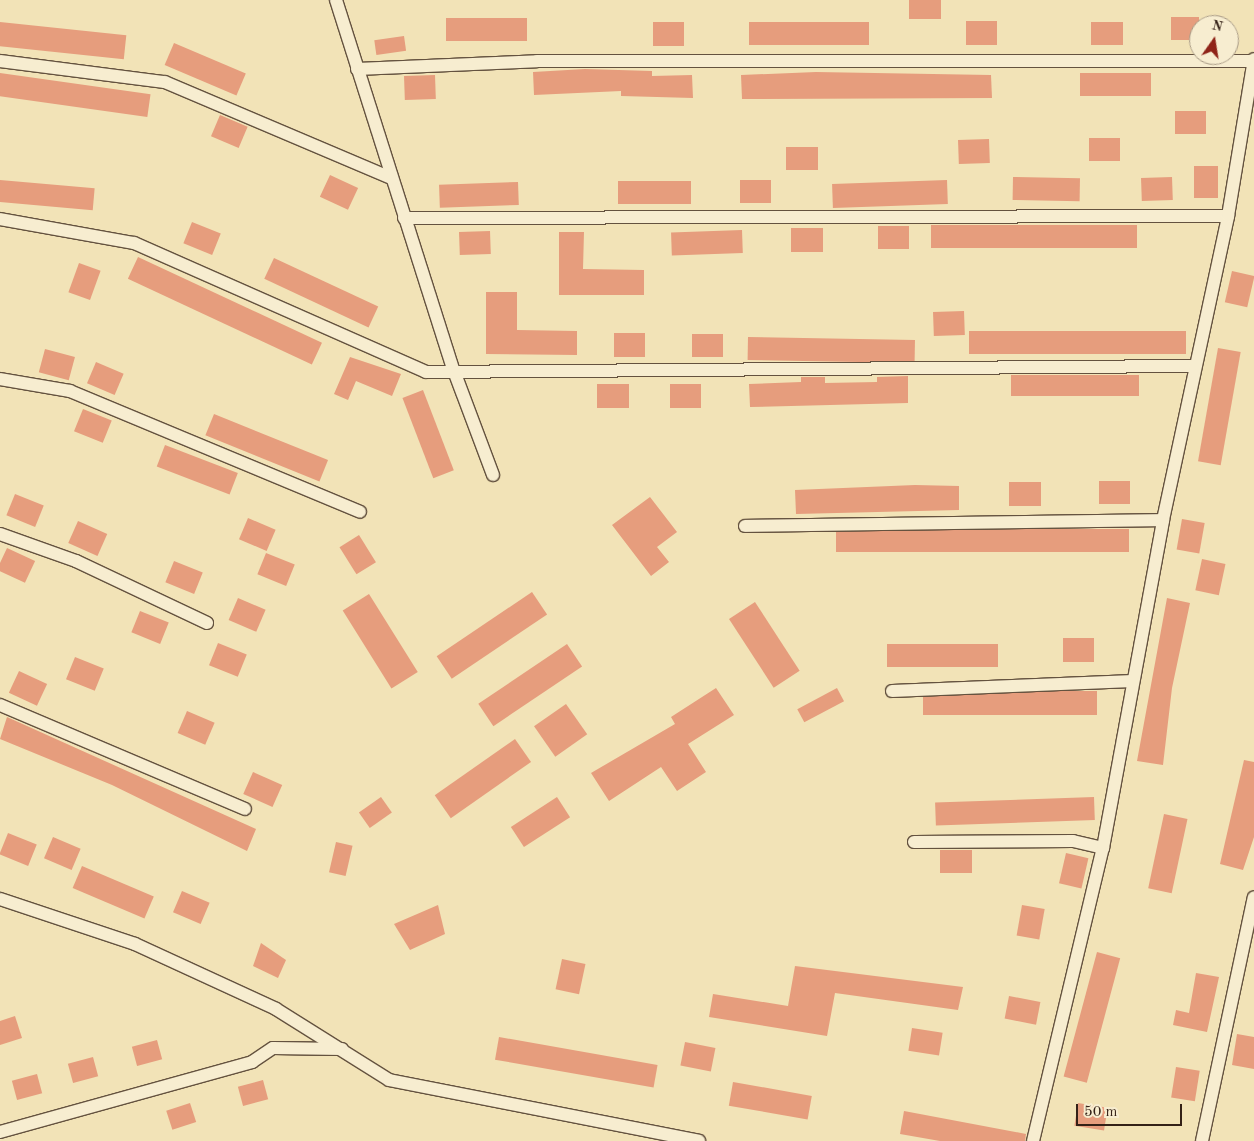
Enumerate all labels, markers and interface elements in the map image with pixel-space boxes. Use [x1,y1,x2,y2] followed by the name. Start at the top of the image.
[1189,15,1239,65] north arrow
[1210,18,1224,34] text: N
[1079,1094,1185,1126] scale bar
[1084,1105,1118,1120] text: 50 m

